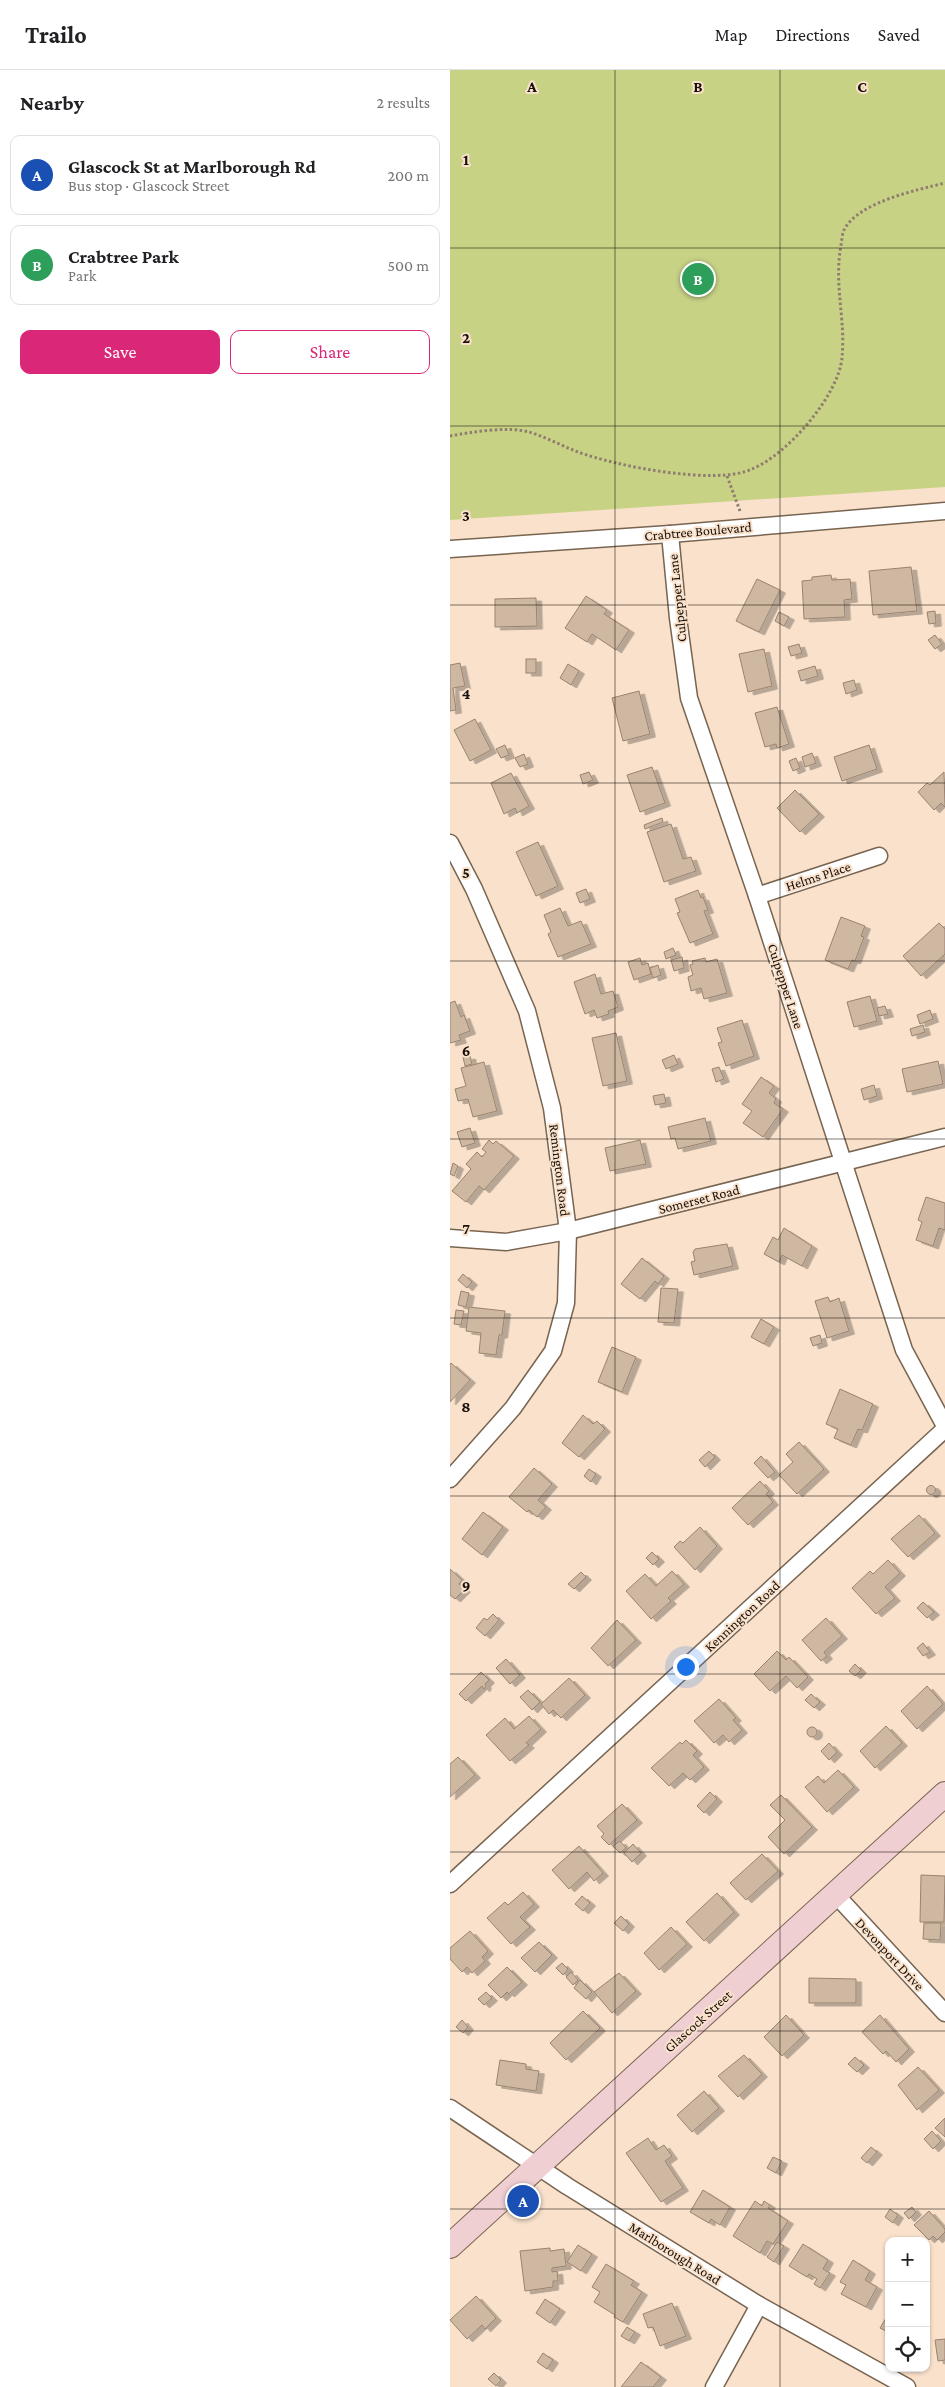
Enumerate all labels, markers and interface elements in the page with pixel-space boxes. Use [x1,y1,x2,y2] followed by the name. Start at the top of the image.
[25,21,87,48] text: Trailo
[715,25,747,45] text: Map
[775,25,850,45] text: Directions
[878,25,920,45] text: Saved
[526,78,537,95] text: A
[693,78,703,95] text: B
[857,78,867,95] text: C
[20,91,84,115] text: Nearby
[377,94,430,111] text: 2 results
[463,151,469,168] text: 1
[68,156,316,177] text: Glascock St at Marlborough Rd
[32,167,42,184] text: A
[387,167,429,184] text: 200 m
[68,177,229,194] text: Bus stop · Glascock Street
[68,246,179,267] text: Crabtree Park
[32,257,42,274] text: B
[388,257,429,274] text: 500 m
[682,260,714,298] pin: B
[68,267,96,284] text: Park
[462,329,470,346] text: 2
[20,330,220,374] button: Save
[230,330,430,374] button: Share
[462,507,470,524] text: 3
[644,518,753,544] street label: Crabtree Boulevard
[664,553,690,643] street label: Culpepper Lane
[462,685,471,702] text: 4
[783,858,853,894] street label: Helms Place
[462,864,470,881] text: 5
[765,942,807,1030] street label: Culpepper Lane
[462,1042,470,1059] text: 6
[546,1123,574,1218] street label: Remington Road
[657,1181,742,1217] street label: Somerset Road
[462,1220,470,1237] text: 7
[461,1398,471,1415] text: 8
[462,1577,470,1594] text: 9
[701,1577,783,1655] street label: Kennington Road
[673,1654,699,1680] your location
[852,1914,928,1994] street label: Devonport Drive
[661,1986,735,2055] street label: Glascock Street
[507,2182,539,2220] pin: A
[626,2218,724,2288] street label: Marlborough Road
[885,2237,930,2372] map controls
[885,2237,930,2282] button: +
[885,2282,930,2327] button: −
[885,2327,930,2372] button: locate

